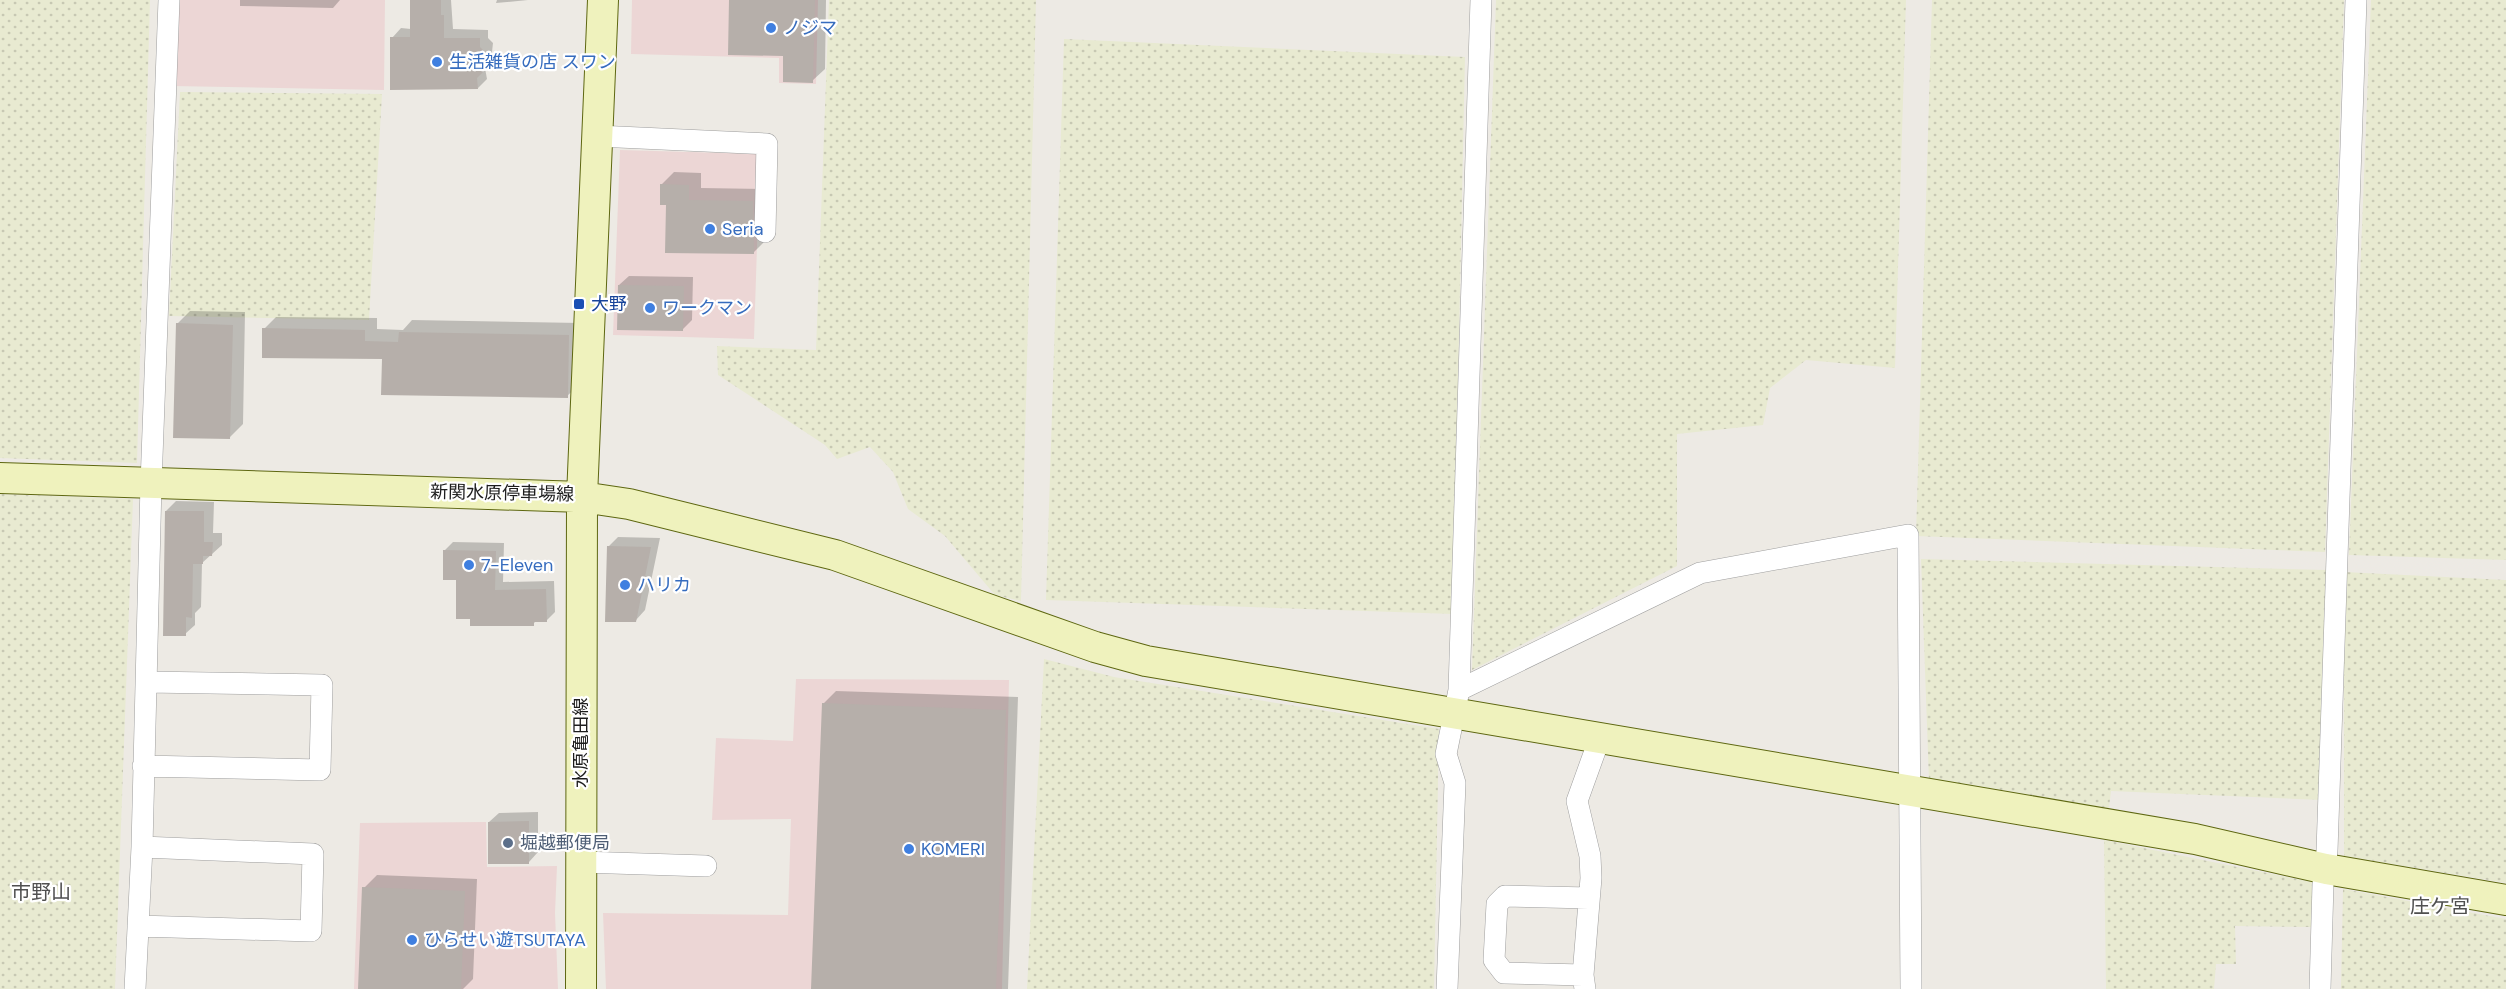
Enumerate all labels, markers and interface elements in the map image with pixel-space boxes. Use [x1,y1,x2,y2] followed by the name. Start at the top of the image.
[783,16,837,40] place label: ノジマ
[764,21,778,35] marker: ノジマ
[449,50,616,74] place label: 生活雑貨の店 スワン
[430,55,444,69] marker: 生活雑貨の店 スワン
[722,217,763,241] place label: Seria
[703,222,717,236] marker: Seria
[591,292,627,316] place label: 大野
[662,296,752,320] place label: ワークマン
[572,297,586,311] marker: 大野
[643,301,657,315] marker: ワークマン
[430,480,574,506] street label: 新関水原停車場線
[481,553,553,577] place label: 7-Eleven
[462,558,476,572] marker: 7-Eleven
[637,573,691,597] place label: ハリカ
[618,578,632,592] marker: ハリカ
[569,698,593,788] street label: 水原亀田線
[520,831,610,855] place label: 堀越郵便局
[501,836,515,850] marker: 堀越郵便局
[921,837,985,861] place label: KOMERI
[902,842,916,856] marker: KOMERI
[11,879,71,905] district label: 市野山
[2410,893,2470,919] district label: 庄ケ宮
[424,928,586,952] place label: ひらせい遊TSUTAYA
[405,933,419,947] marker: ひらせい遊TSUTAYA

